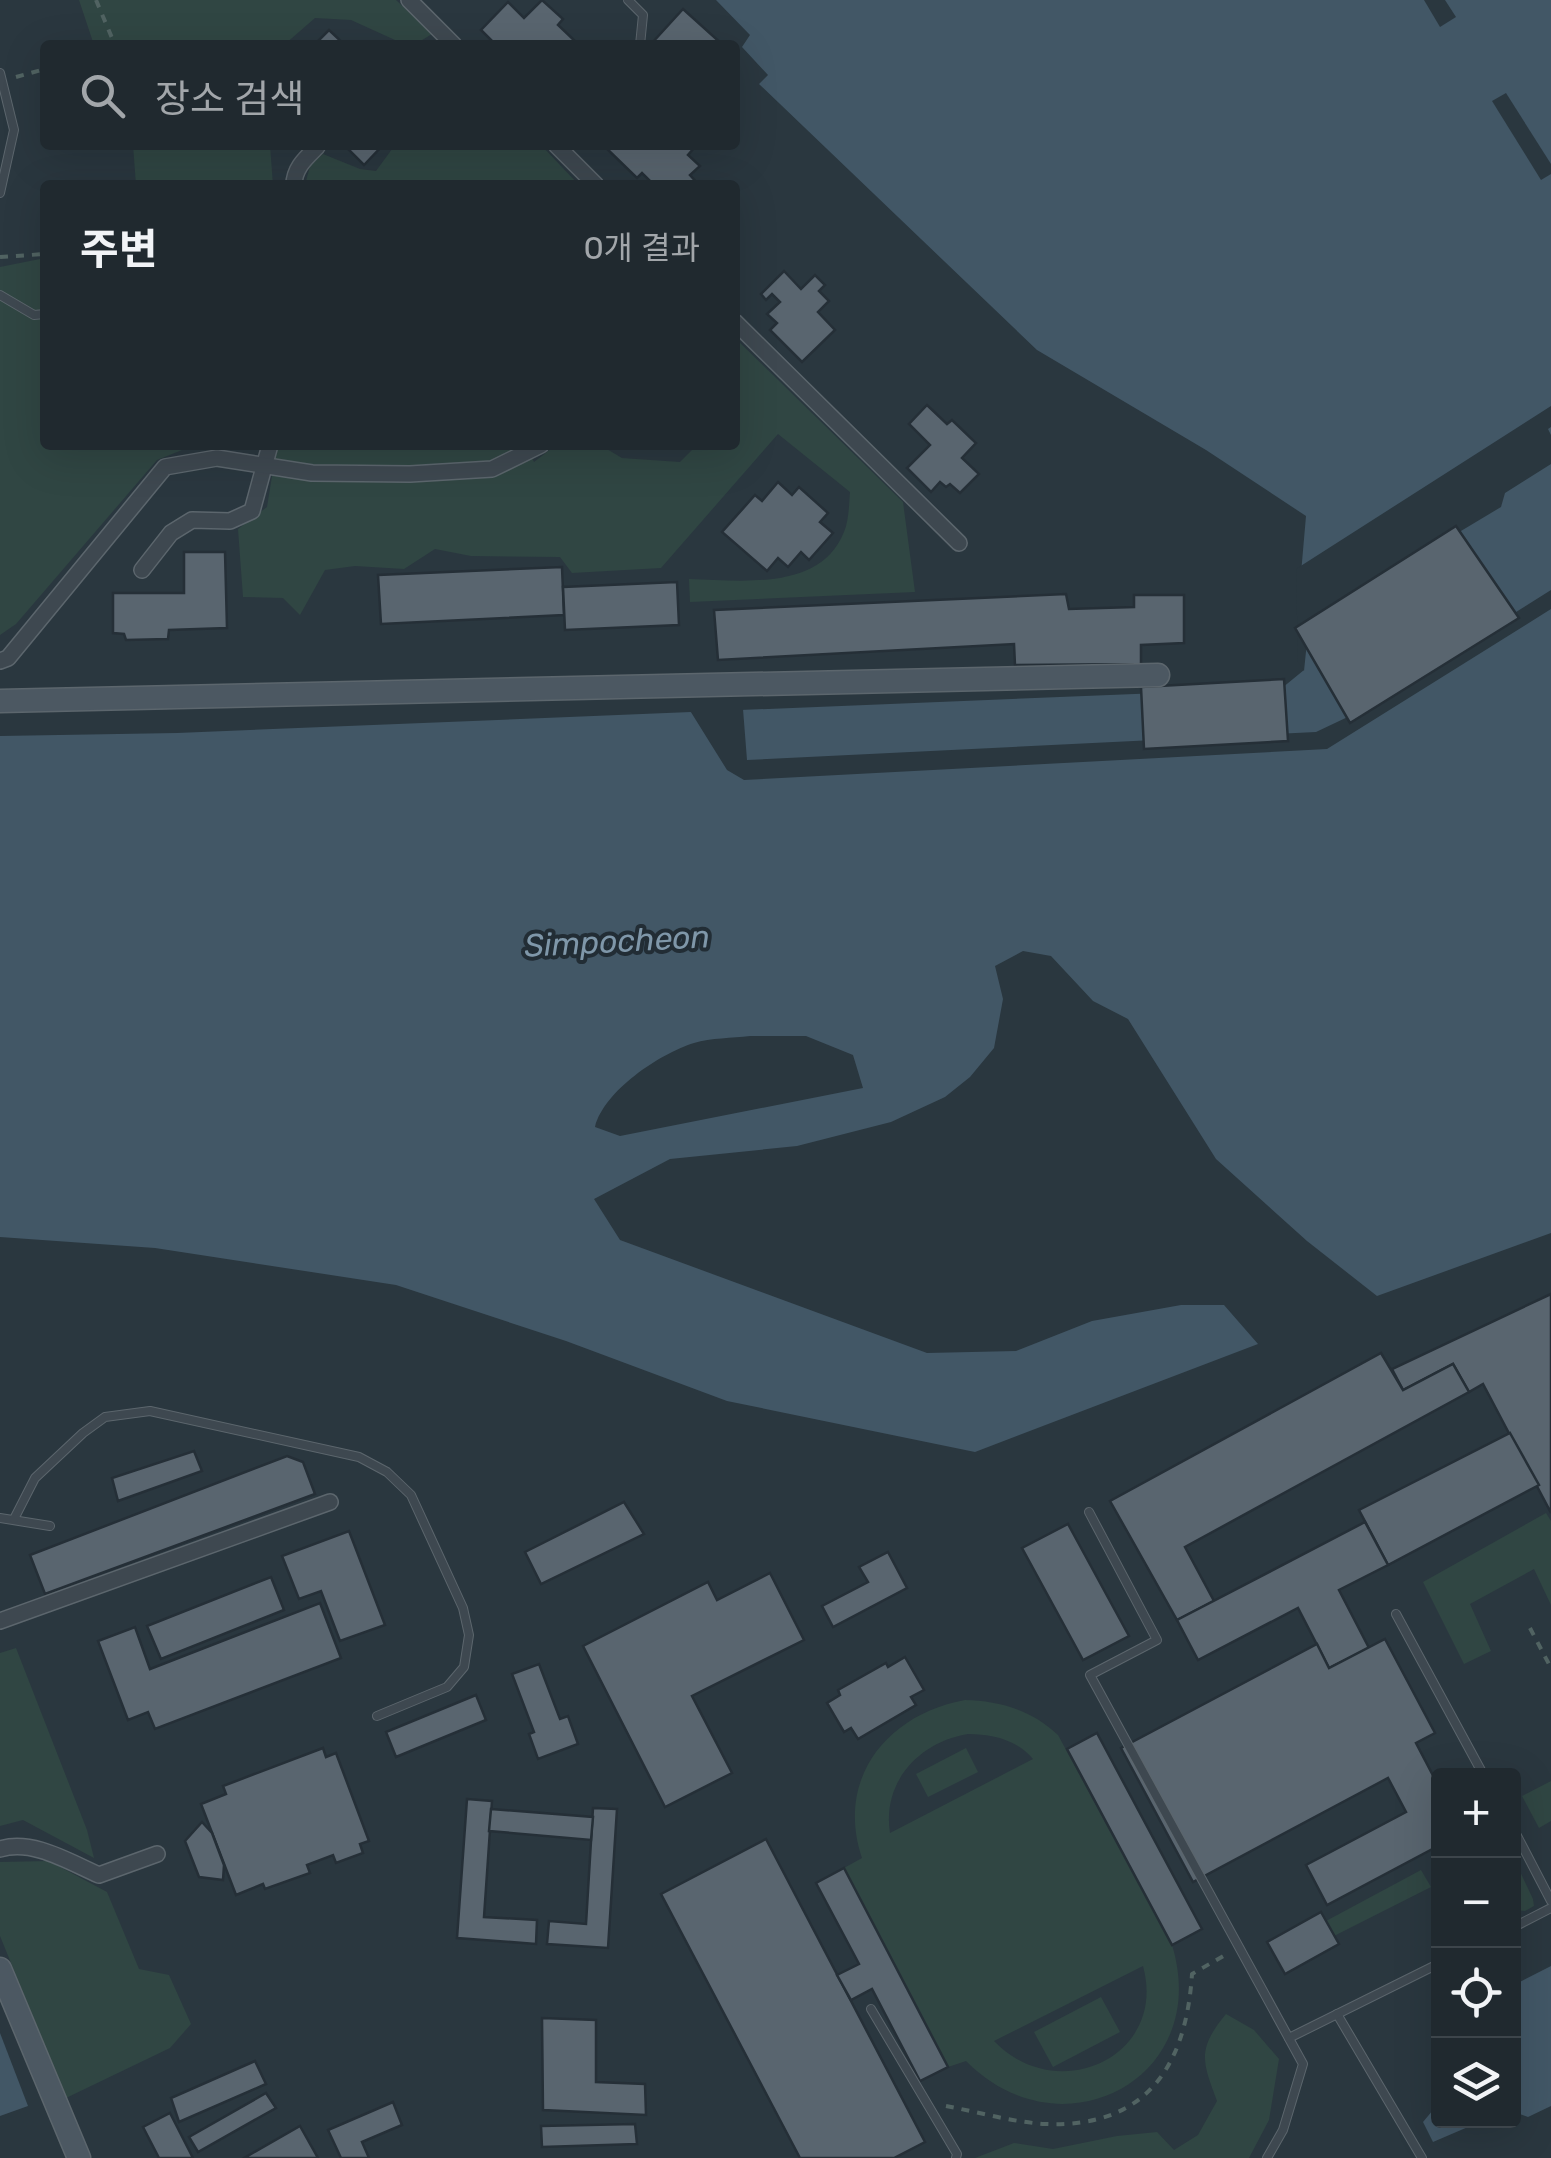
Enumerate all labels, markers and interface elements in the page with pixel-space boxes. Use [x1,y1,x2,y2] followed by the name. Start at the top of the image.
[40,40,740,150] search box
[75,68,130,123] icon: search
[155,76,304,122] text: 장소 검색
[80,225,157,275] text: 주변
[584,229,700,267] text: 0개 결과
[523,917,711,965] water label: Simpocheon
[1431,1768,1521,2128] map controls
[1431,1768,1521,1858] button: +
[1431,1858,1521,1948] button: −
[1431,1948,1521,2038] button: locate
[1431,2038,1521,2128] button: layers

